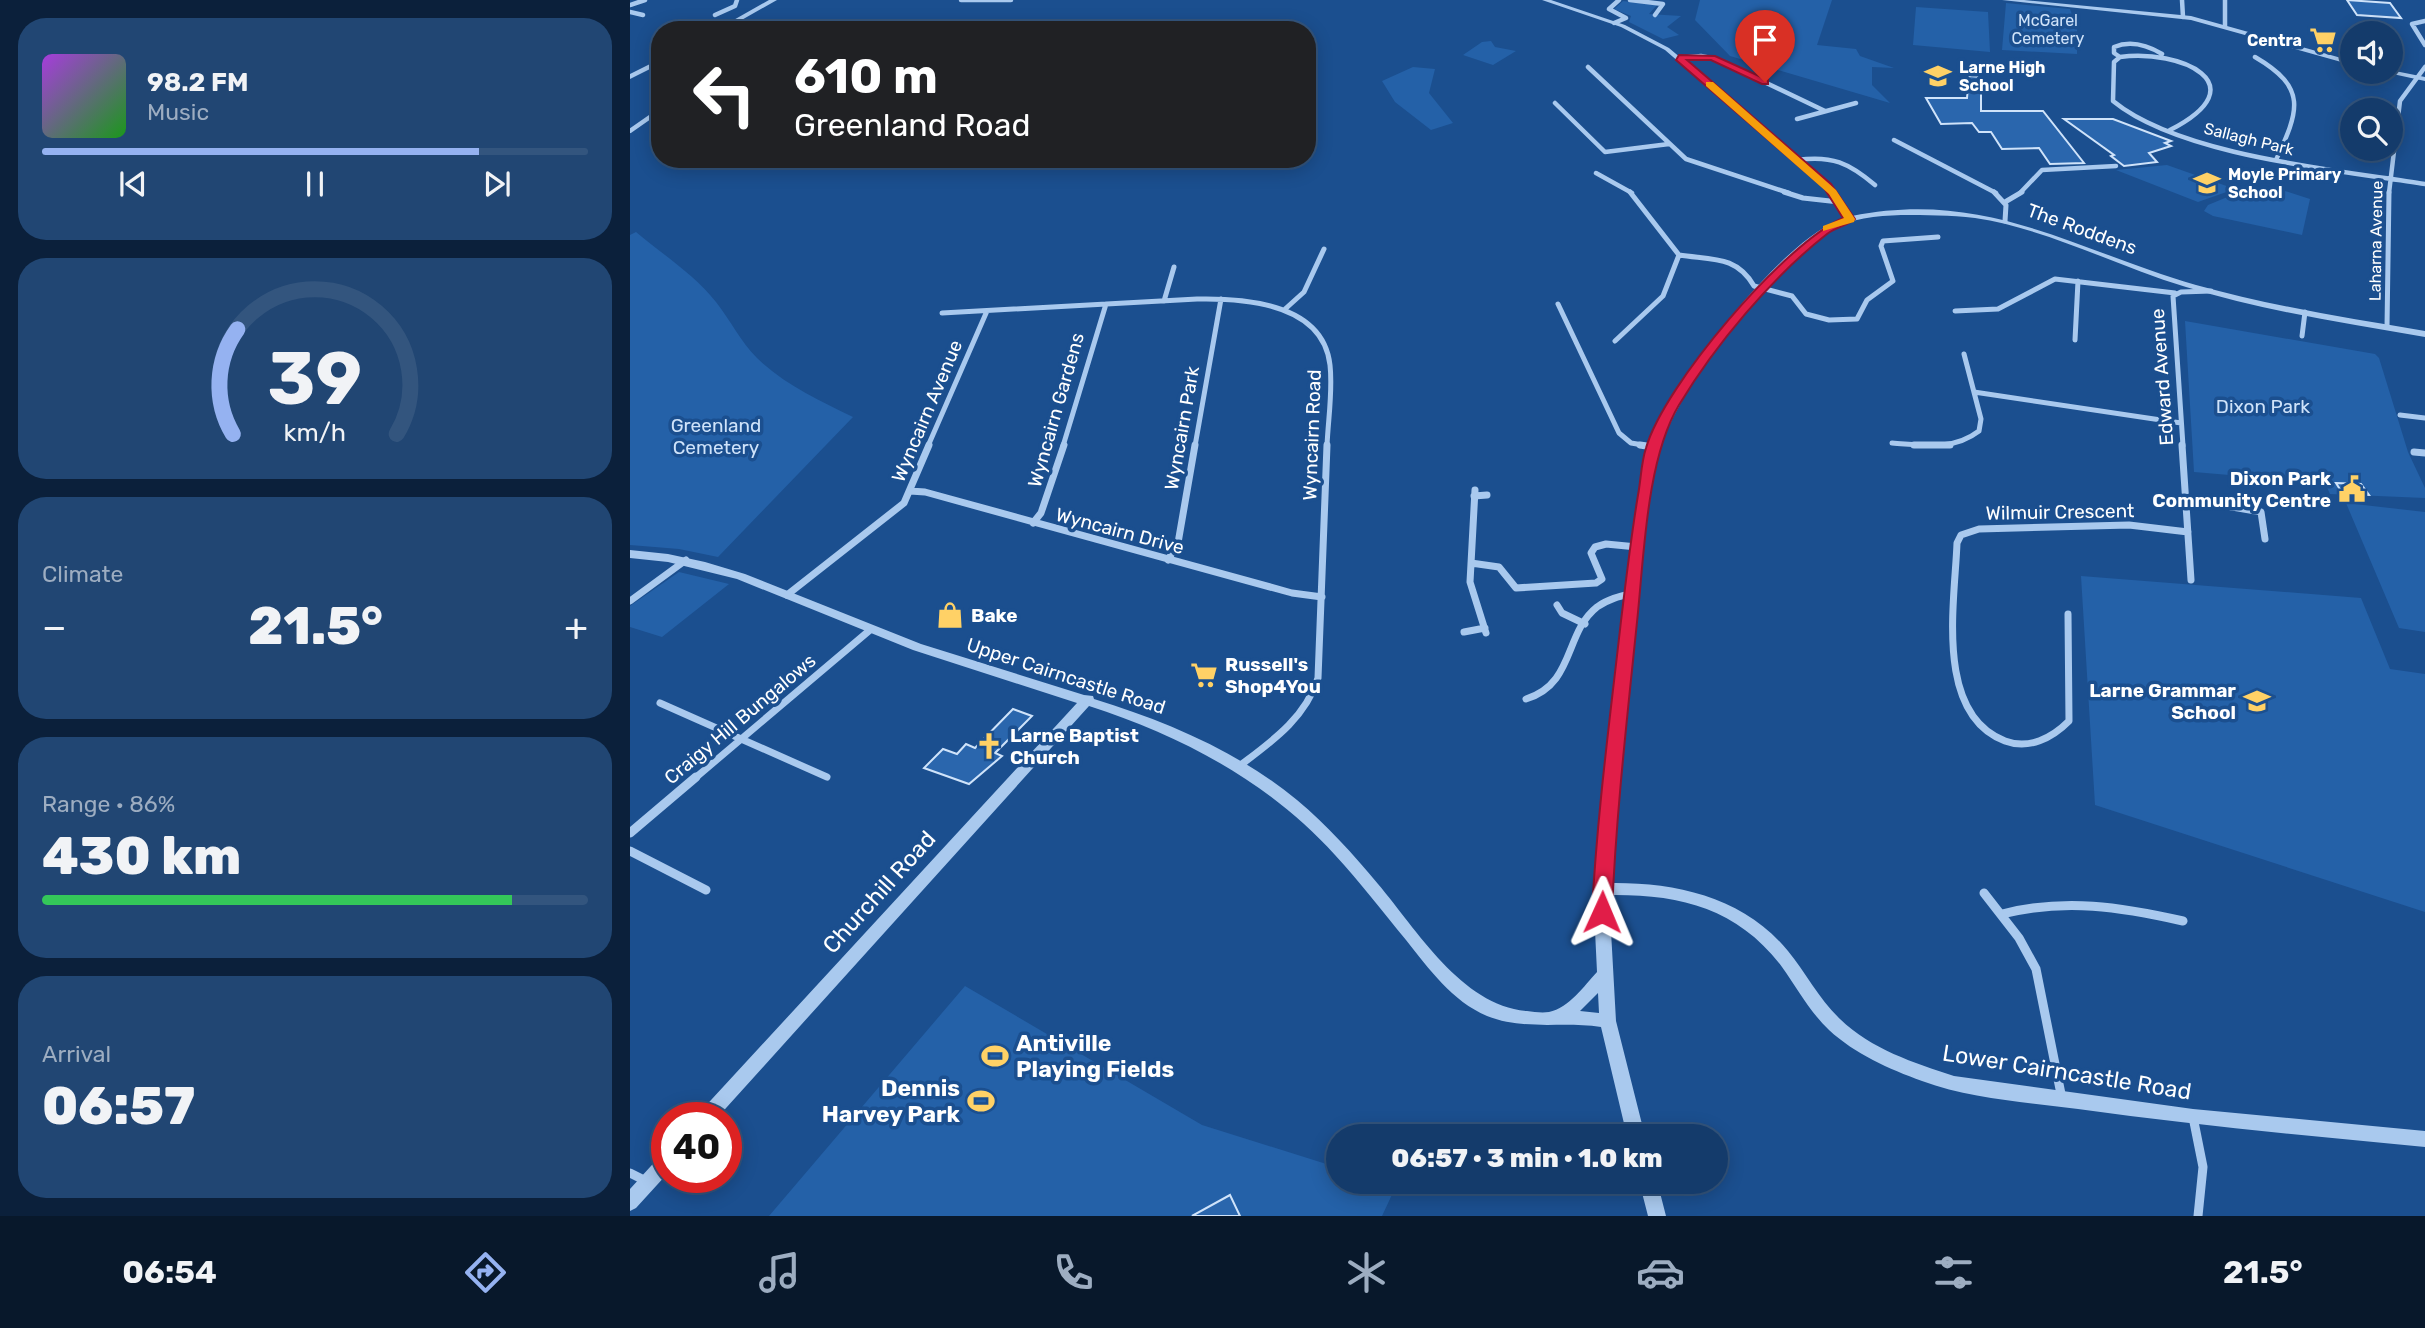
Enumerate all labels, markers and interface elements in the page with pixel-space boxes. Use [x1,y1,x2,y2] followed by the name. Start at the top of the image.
[1735,10,1795,82] pin
[2012,11,2085,48] park label: McGarel Cemetery
[1746,21,1784,59] icon: arrive
[2340,21,2403,161] map controls
[2340,21,2403,84] button: sound
[2308,25,2338,55] supermarket icon: Centra
[2247,31,2302,50] place label: Centra
[794,47,938,105] text: 610 m
[679,49,770,140] icon: left
[1959,58,2046,95] place label: Larne High School
[1923,61,1953,91] school or university icon: Larne High School
[147,67,249,98] text: 98.2 FM
[147,98,209,126] text: Music
[2340,98,2403,161] button: search
[794,106,1030,144] text: Greenland Road
[2202,119,2297,160] street label: Sallagh Park
[114,165,152,203] icon: previous
[296,165,334,203] icon: pause
[478,165,516,203] icon: next
[2228,165,2342,202] place label: Moyle Primary School
[2192,168,2222,198] school or university icon: Moyle Primary School
[2365,181,2387,301] street label: Laharna Avenue
[2024,198,2140,260] street label: The Roddens
[2146,308,2178,446] street label: Edward Avenue
[1023,330,1089,490] street label: Wyncairn Gardens
[887,336,967,486] street label: Wyncairn Avenue
[268,337,362,423] text: 39
[1160,364,1204,492] street label: Wyncairn Park
[1298,369,1326,501] street label: Wyncairn Road
[2216,395,2310,418] park label: Dixon Park
[671,414,761,459] park label: Greenland Cemetery
[284,418,346,447] text: km/h
[2152,467,2331,512] place label: Dixon Park Community Centre
[2337,474,2367,504] public building icon: Dixon Park Community Centre
[1985,499,2135,525] street label: Wilmuir Crescent
[1053,503,1187,559] street label: Wyncairn Drive
[42,560,123,588] text: Climate
[248,595,383,657] text: 21.5°
[935,600,965,630] shop icon: Bake
[42,604,67,650] text: −
[564,604,588,650] text: +
[971,604,1018,627] place label: Bake
[964,633,1168,719] street label: Upper Cairncastle Road
[660,649,820,789] street label: Craigy Hill Bungalows
[1225,653,1321,698] place label: Russell's Shop4You
[1189,660,1219,690] supermarket icon: Russell's Shop4You
[2089,679,2236,724] place label: Larne Grammar School
[2242,686,2272,716] school or university icon: Larne Grammar School
[1010,724,1139,769] place label: Larne Baptist Church
[974,731,1004,761] church icon: Larne Baptist Church
[42,790,175,818] text: Range · 86%
[42,825,241,887] text: 430 km
[817,825,941,959] street label: Churchill Road
[1565,875,1639,949] position arrow
[1016,1029,1174,1083] place label: Antiville Playing Fields
[1941,1039,2193,1105] street label: Lower Cairncastle Road
[42,1040,111,1068] text: Arrival
[980,1041,1010,1071] sports icon: Antiville Playing Fields
[822,1074,961,1128] place label: Dennis Harvey Park
[42,1075,195,1137] text: 06:57
[966,1086,996,1116] sports icon: Dennis Harvey Park
[651,1102,742,1193] speed limit sign: 40
[1391,1143,1663,1174] text: 06:57 · 3 min · 1.0 km
[461,1248,510,1297] icon: directions
[755,1248,804,1297] icon: music
[1049,1248,1098,1297] icon: phone
[1342,1248,1391,1297] icon: climate
[1636,1248,1685,1297] icon: car
[1929,1248,1978,1297] icon: filters
[122,1253,217,1291] text: 06:54
[2223,1253,2303,1291] text: 21.5°

